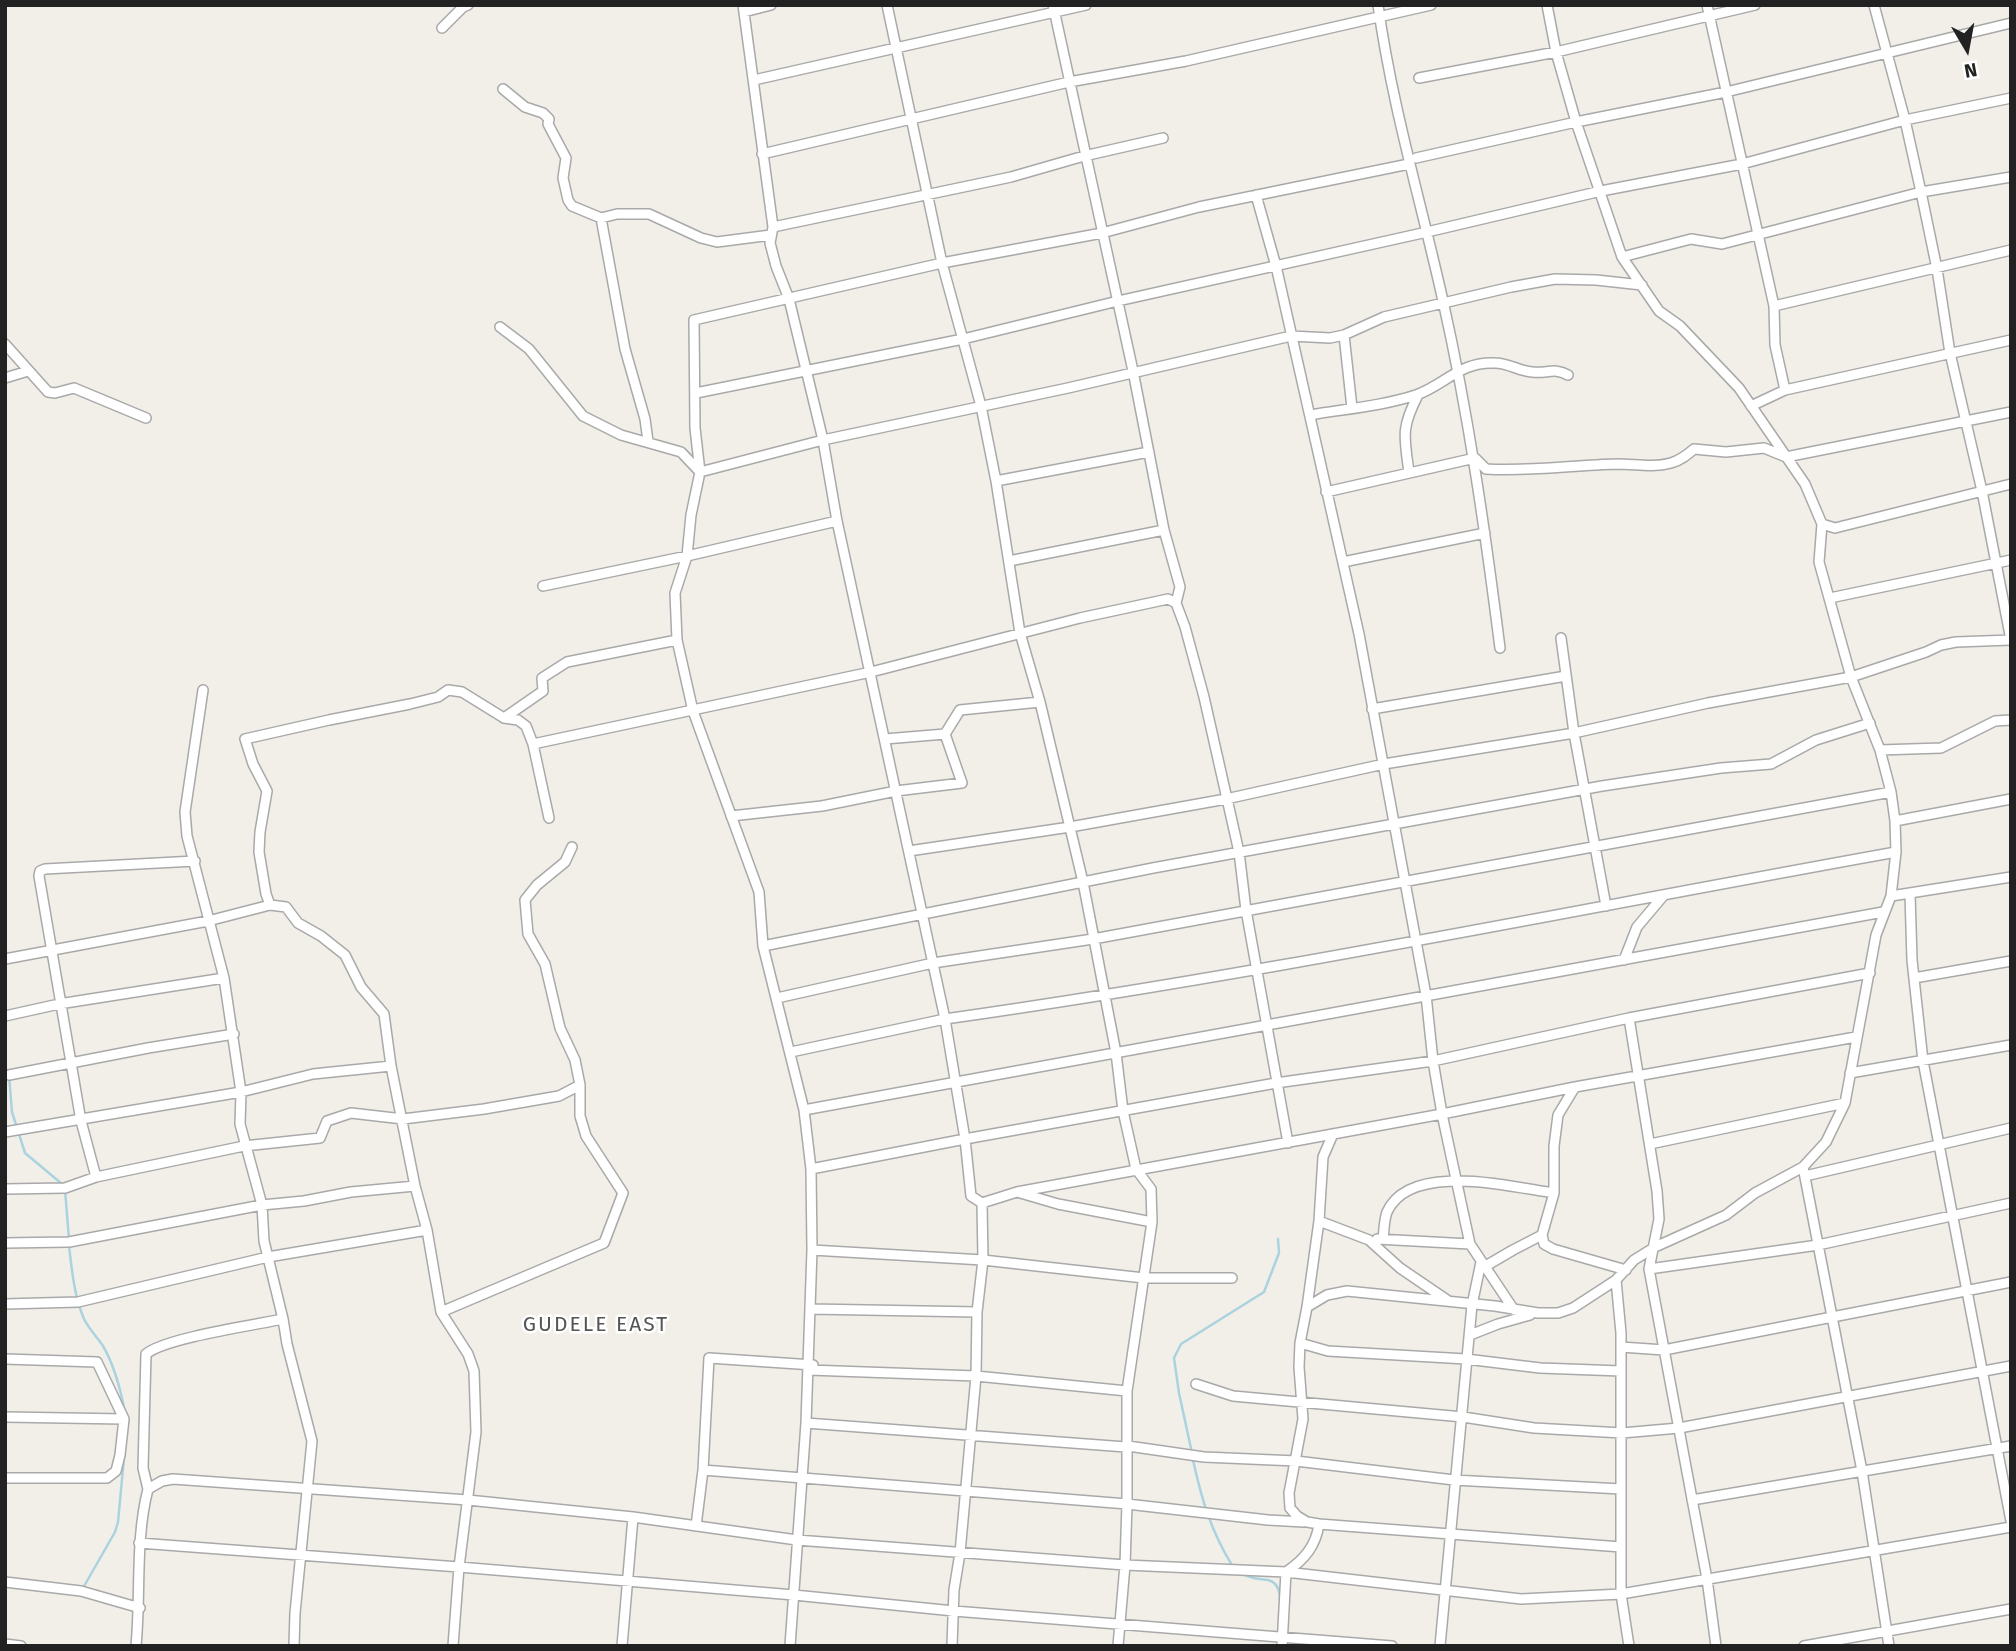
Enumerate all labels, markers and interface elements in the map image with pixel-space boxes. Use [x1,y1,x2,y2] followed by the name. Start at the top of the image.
[1932,14,2002,84] north arrow
[1963,58,1979,83] text: N
[524,1312,668,1338] district label: GUDELE EAST

